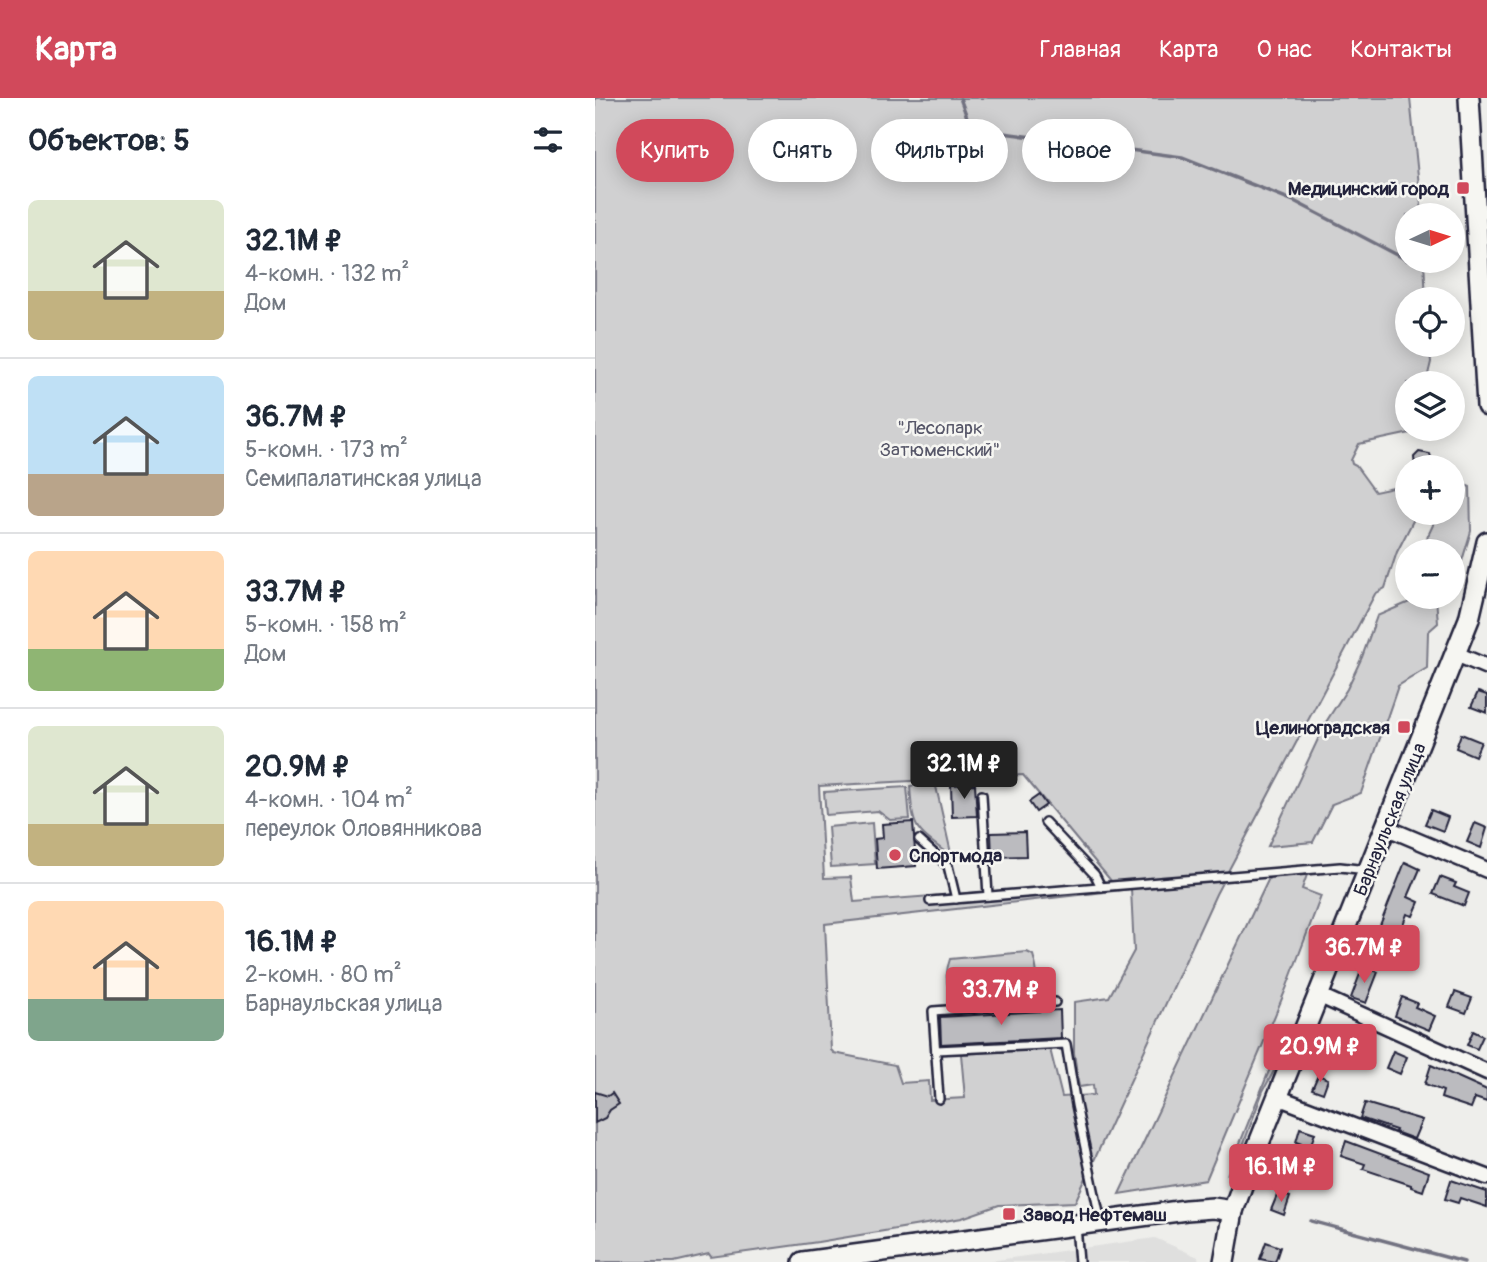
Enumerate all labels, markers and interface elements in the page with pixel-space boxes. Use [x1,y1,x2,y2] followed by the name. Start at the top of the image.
[35,29,117,70] text: Карта
[1040,35,1121,64] text: Главная
[1159,35,1219,64] text: Карта
[1257,35,1312,64] text: О нас
[1350,35,1452,64] text: Контакты
[616,119,734,182] chip: Купить
[748,119,857,182] chip: Снять
[871,119,1008,182] chip: Фильтры
[1022,119,1135,182] chip: Новое
[529,121,567,159] icon: filters
[28,122,190,159] text: Объектов: 5
[1288,177,1450,201] place label: Медицинский город
[1455,180,1471,196] marker: Медицинский город
[1395,203,1465,273] north arrow
[1395,203,1465,609] map controls
[245,222,343,259] text: 32.1M ₽
[84,228,168,312] icon: home
[245,259,409,288] text: 4-комн. · 132 m²
[1395,287,1465,357] button: locate
[245,288,286,317] text: Дом
[1395,371,1465,441] button: layers
[245,398,348,435] text: 36.7M ₽
[84,404,168,488] icon: home
[880,416,1000,462] park label: "Лесопарк Затюменский"
[245,435,408,464] text: 5-комн. · 173 m²
[1395,455,1465,525] button: +
[245,464,482,493] text: Семипалатинская улица
[1395,539,1465,609] button: −
[245,573,347,610] text: 33.7M ₽
[84,579,168,663] icon: home
[245,610,407,639] text: 5-комн. · 158 m²
[245,639,286,668] text: Дом
[1256,716,1390,740] place label: Целиноградская
[1396,719,1412,735] marker: Целиноградская
[1348,739,1432,899] street label: Барнаульская улица
[899,742,1029,801] pin: 32.1M ₽
[245,748,350,785] text: 20.9M ₽
[926,749,1002,778] text: 32.1M ₽
[84,754,168,838] icon: home
[245,785,413,814] text: 4-комн. · 104 m²
[245,814,482,843] text: переулок Оловянникова
[909,844,1002,868] place label: Спортмода
[887,847,903,863] marker: Спортмода
[245,923,339,960] text: 16.1M ₽
[1299,926,1429,985] pin: 36.7M ₽
[84,929,168,1013] icon: home
[1325,933,1403,962] text: 36.7M ₽
[245,960,402,989] text: 2-комн. · 80 m²
[936,968,1066,1027] pin: 33.7M ₽
[962,975,1040,1004] text: 33.7M ₽
[245,989,442,1018] text: Барнаульская улица
[1255,1024,1385,1084] pin: 20.9M ₽
[1280,1032,1360,1061] text: 20.9M ₽
[1216,1144,1346,1204] pin: 16.1M ₽
[1245,1152,1317,1181] text: 16.1M ₽
[1023,1203,1167,1227] place label: Завод Нефтемаш
[1001,1206,1017,1222] marker: Завод Нефтемаш

